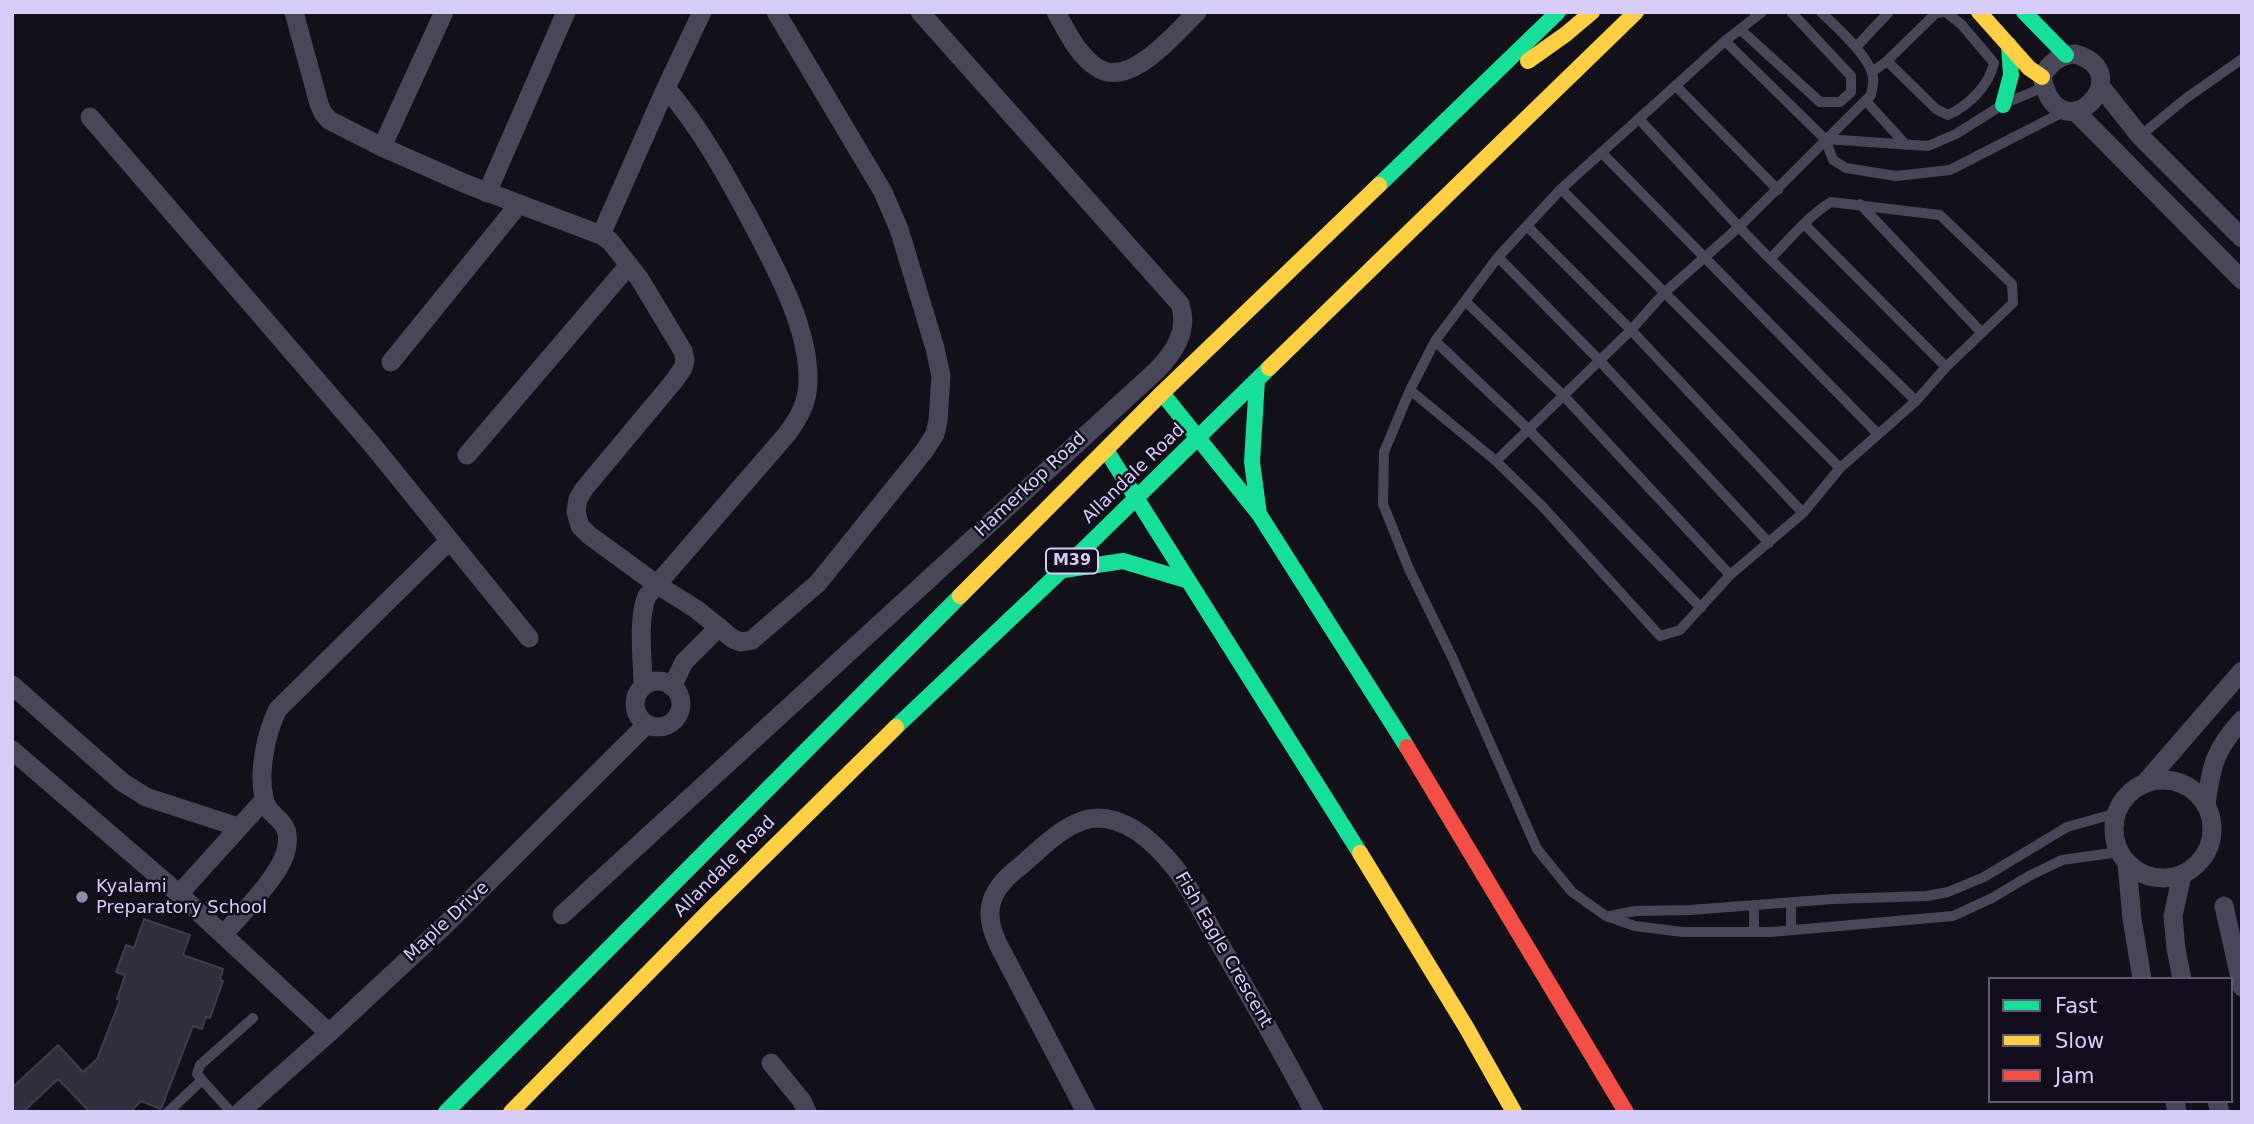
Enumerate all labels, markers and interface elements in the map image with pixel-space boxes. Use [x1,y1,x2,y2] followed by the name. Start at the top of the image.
[1078,420,1190,528] street label: Allandale Road
[971,428,1091,542] street label: Hamerkop Road
[1046,548,1098,574] road number: M39
[670,812,780,922] street label: Allandale Road
[1170,869,1276,1031] street label: Fish Eagle Crescent
[96,876,267,918] place label: Kyalami Preparatory School
[400,877,494,967] street label: Maple Drive
[74,889,90,905] marker: Kyalami Preparatory School
[1988,977,2233,1103] legend
[2055,994,2097,1018] text: Fast
[2055,1029,2104,1053] text: Slow
[2055,1064,2095,1088] text: Jam

